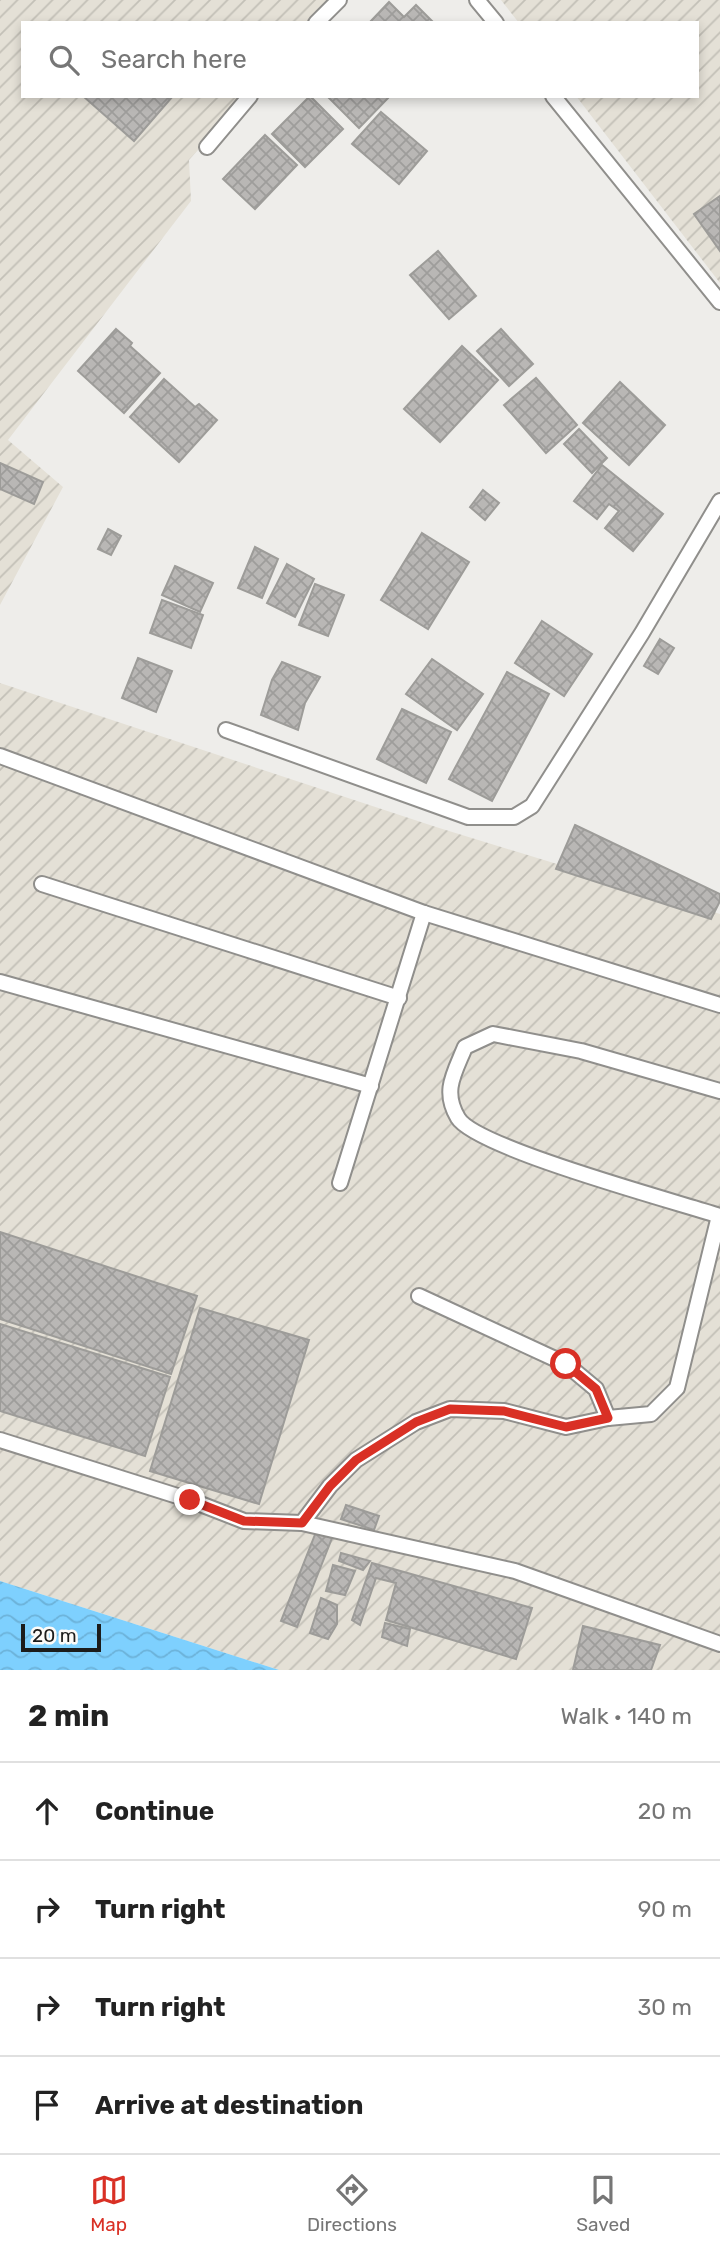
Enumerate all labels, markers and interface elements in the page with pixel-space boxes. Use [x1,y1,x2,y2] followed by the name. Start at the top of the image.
[21,21,699,98] search box
[45,41,83,79] icon: search
[101,44,247,75] text: Search here
[550,1348,581,1379] route start
[174,1484,205,1515] route end
[21,1621,102,1653] scale bar
[32,1624,77,1647] text: 20 m
[28,1698,109,1734] text: 2 min
[560,1702,692,1730] text: Walk · 140 m
[28,1792,66,1830] icon: ahead
[95,1796,214,1827] text: Continue
[638,1797,692,1825] text: 20 m
[28,1890,66,1928] icon: right
[95,1894,225,1925] text: Turn right
[638,1895,692,1923] text: 90 m
[28,1988,66,2026] icon: right
[95,1992,225,2023] text: Turn right
[637,1993,692,2021] text: 30 m
[28,2086,66,2124] icon: arrive
[95,2090,363,2121] text: Arrive at destination
[90,2171,128,2236] tab: Map
[307,2171,397,2236] tab: Directions
[576,2171,630,2236] tab: Saved

